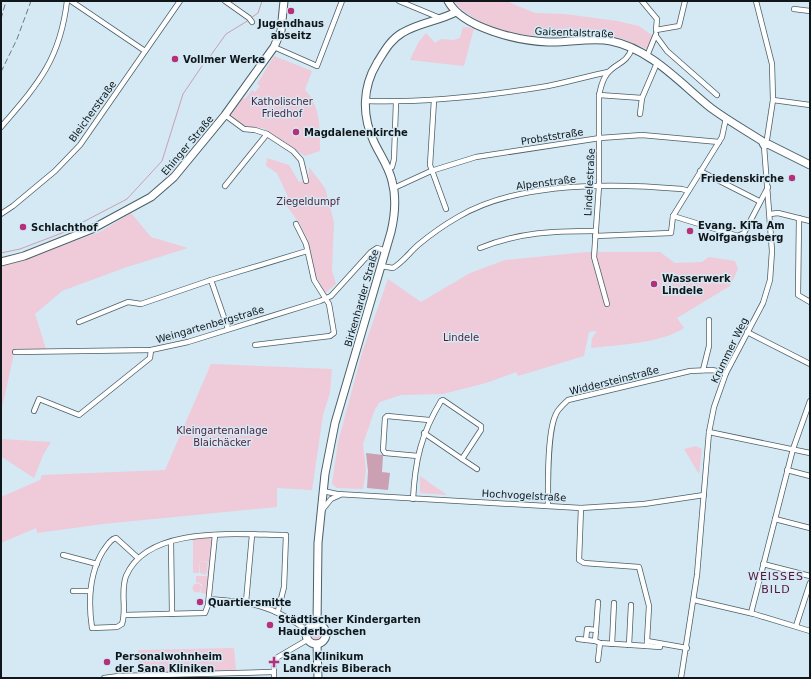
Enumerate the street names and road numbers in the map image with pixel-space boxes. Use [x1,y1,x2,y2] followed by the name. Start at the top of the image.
[534,26,614,39] street label: Gaisentalstraße
[67,79,118,144] street label: Bleicherstraße
[159,113,216,177] street label: Ehinger Straße
[520,126,584,147] street label: Probststraße
[582,148,597,216] street label: Lindelestraße
[515,173,577,192] street label: Alpenstraße
[342,248,381,348] street label: Birkenharder Straße
[155,304,266,345] street label: Weingartenbergstraße
[709,316,750,385] street label: Krummer Weg
[568,364,660,397] street label: Widdersteinstraße
[481,488,567,503] street label: Hochvogelstraße

